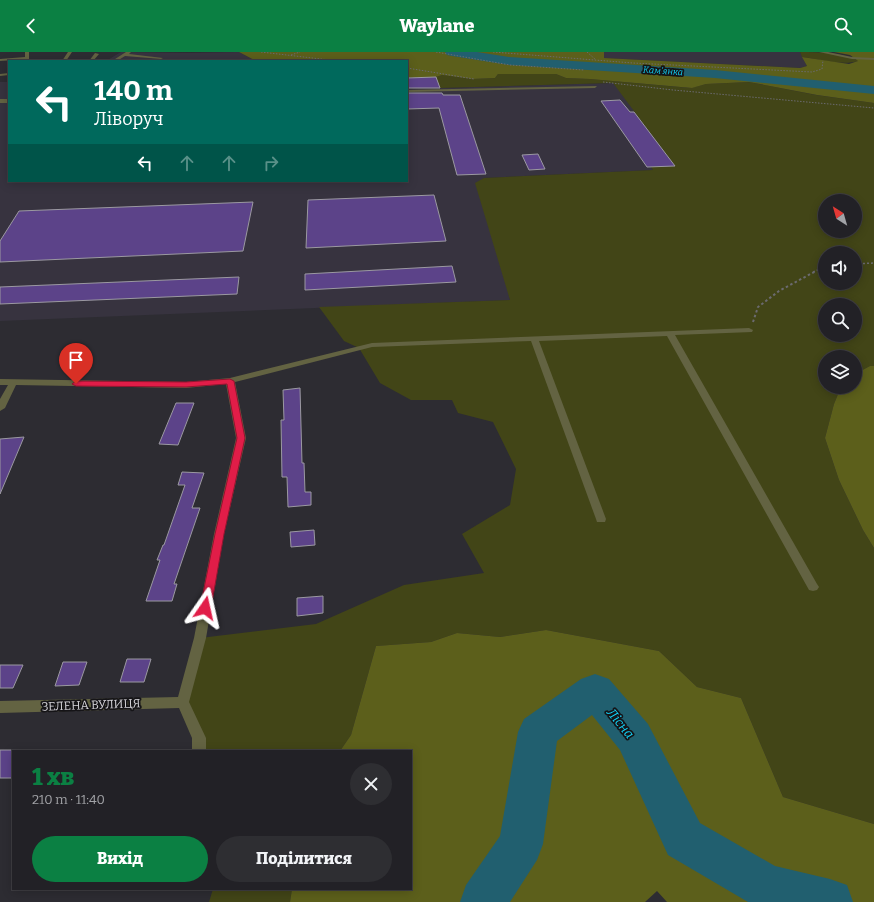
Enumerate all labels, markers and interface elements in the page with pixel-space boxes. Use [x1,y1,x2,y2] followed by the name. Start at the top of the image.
[20,15,42,37] icon: back
[400,15,474,37] text: Waylane
[832,15,854,37] icon: search
[643,65,683,77] water label: Кам'янка
[94,74,173,107] text: 140 m
[28,76,80,128] icon: left
[94,108,163,130] text: Ліворуч
[134,152,156,174] icon: left
[176,152,198,174] icon: ahead
[218,152,240,174] icon: ahead
[260,152,282,174] icon: right
[818,194,862,238] north arrow
[818,194,862,394] map controls
[818,246,862,290] button: sound
[818,298,862,342] button: search
[59,343,93,384] pin
[65,349,87,371] icon: arrive
[818,350,862,394] button: layers
[184,587,226,629] position arrow
[41,696,141,714] street label: ЗЕЛЕНА ВУЛИЦЯ
[603,704,637,741] water label: Лісна
[32,763,74,791] text: 1 хв
[350,763,392,805] button: close
[32,792,105,807] text: 210 m · 11:40
[32,836,208,882] button: Вихід
[216,836,392,882] button: Поділитися

